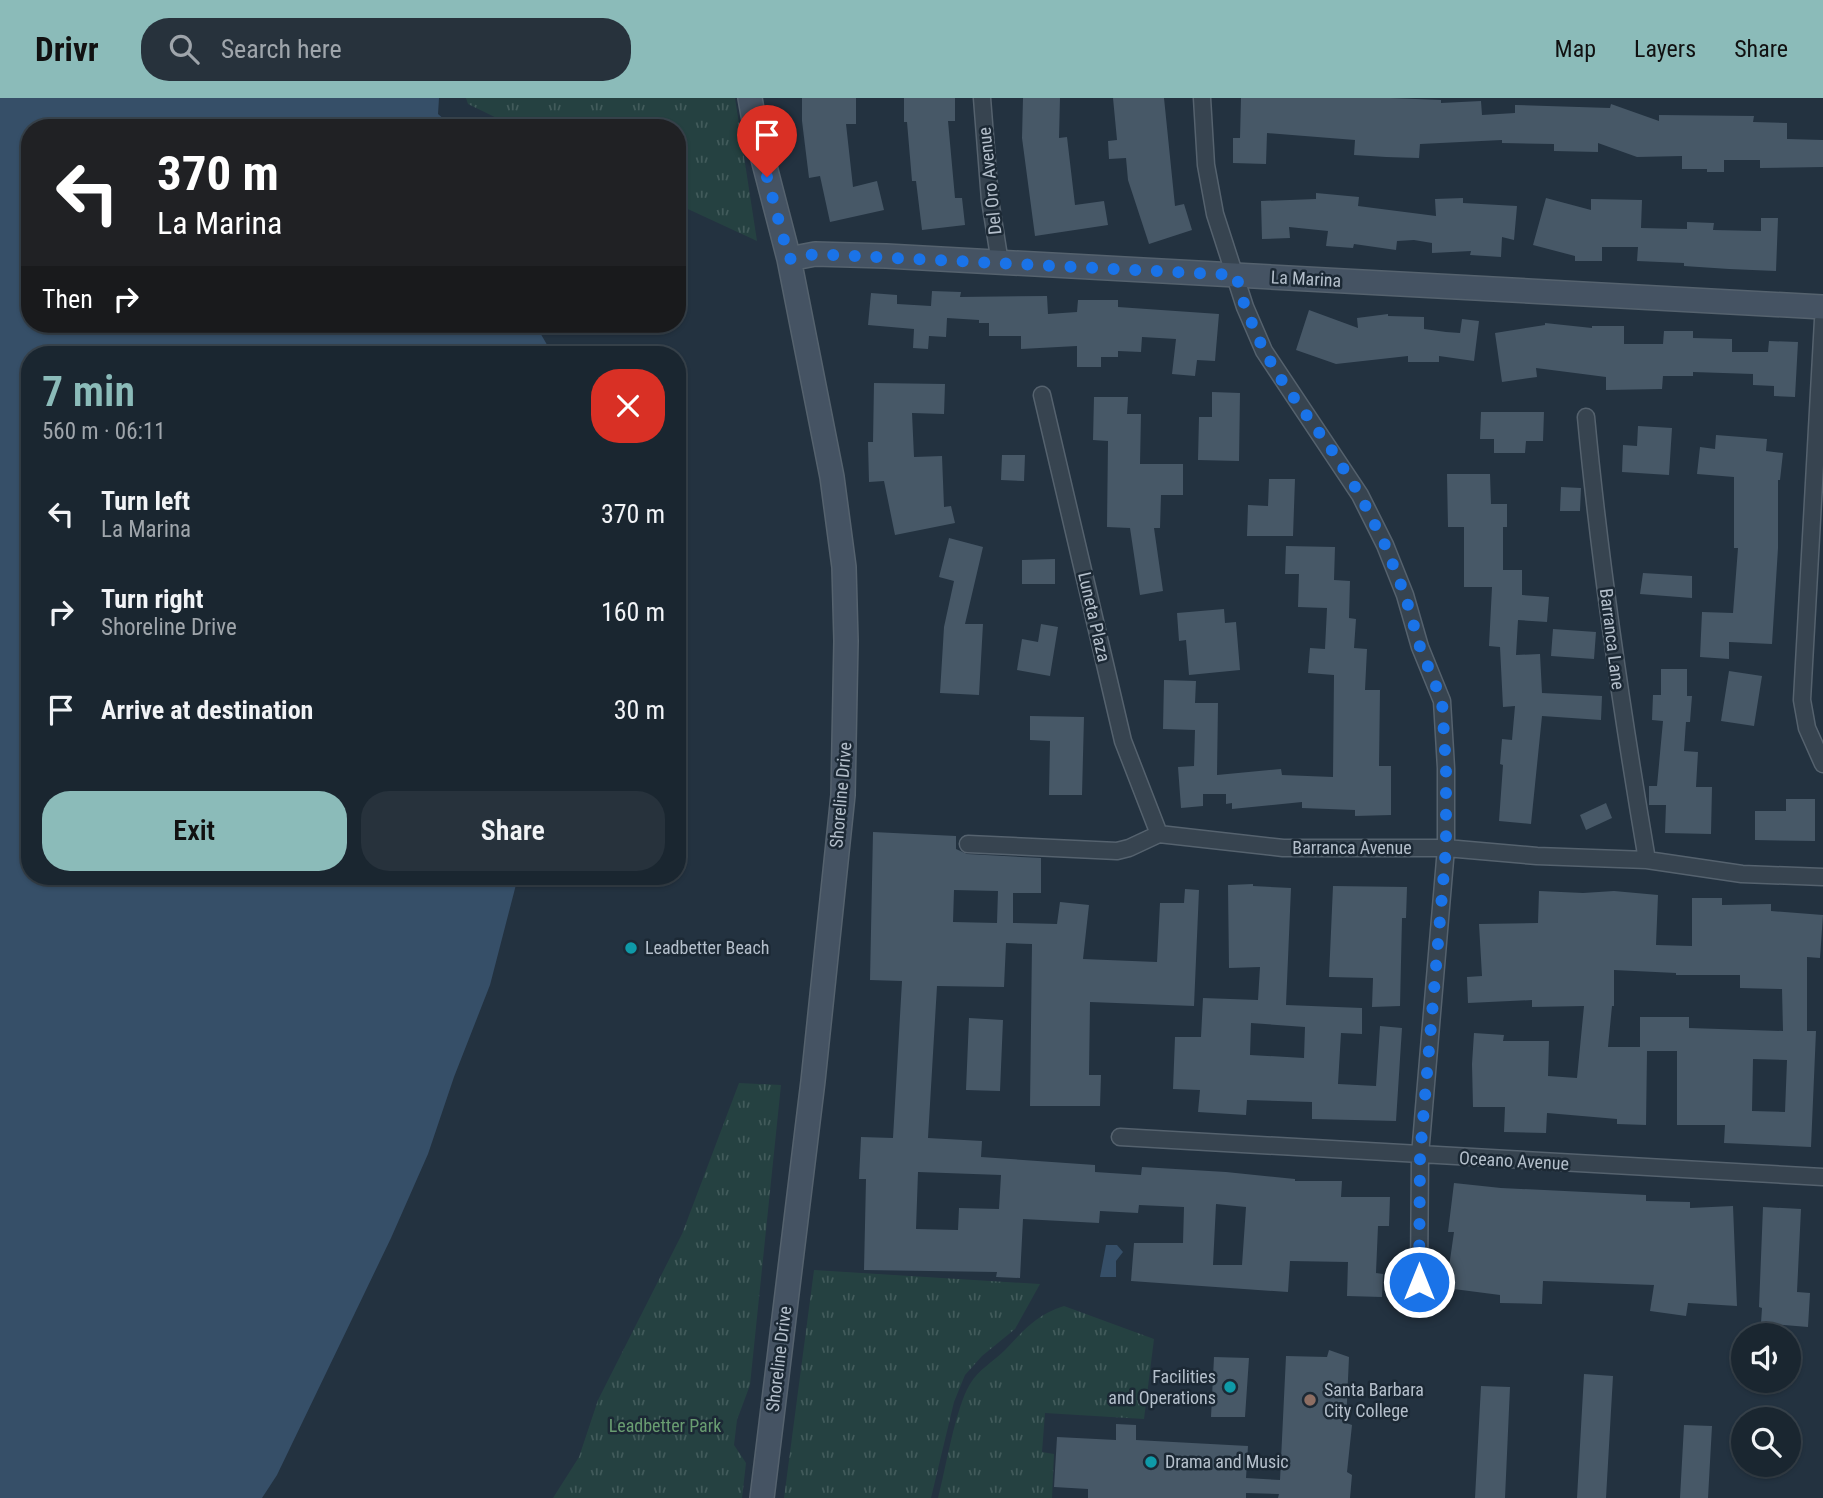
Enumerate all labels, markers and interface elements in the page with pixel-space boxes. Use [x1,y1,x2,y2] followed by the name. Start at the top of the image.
[141,18,631,81] search box
[35,30,99,69] text: Drivr
[165,30,203,68] icon: search
[221,34,342,64] text: Search here
[1555,35,1596,63] text: Map
[1634,35,1696,63] text: Layers
[1734,35,1788,63] text: Share
[737,105,797,177] pin
[748,116,786,154] icon: arrive
[973,126,1006,236] street label: Del Oro Avenue
[157,145,279,202] text: 370 m
[42,147,133,238] icon: left
[157,204,282,242] text: La Marina
[1270,266,1342,291] street label: La Marina
[107,280,145,318] icon: right
[42,284,93,314] text: Then
[42,367,135,416] text: 7 min
[591,369,665,443] button: close
[42,418,166,445] text: 560 m · 06:11
[101,486,190,516] text: Turn left
[42,495,80,533] icon: left
[601,499,665,529] text: 370 m
[101,516,191,543] text: La Marina
[1074,570,1115,664] street label: Luneta Plaza
[101,584,203,614] text: Turn right
[1596,587,1629,691] street label: Barranca Lane
[42,593,80,631] icon: right
[601,597,665,627] text: 160 m
[101,614,237,641] text: Shoreline Drive
[42,691,80,729] icon: arrive
[101,695,313,725] text: Arrive at destination
[614,695,665,725] text: 30 m
[825,741,856,849] street label: Shoreline Drive
[42,791,347,871] button: Exit
[361,791,665,871] button: Share
[1292,837,1412,858] street label: Barranca Avenue
[645,937,769,958] place label: Leadbetter Beach
[623,940,639,956] marker: Leadbetter Beach
[1459,1147,1569,1174] street label: Oceano Avenue
[1382,1245,1456,1319] position arrow
[762,1305,795,1413] street label: Shoreline Drive
[1731,1323,1801,1477] map controls
[1731,1323,1801,1393] button: sound
[1108,1366,1216,1408] place label: Facilities and Operations
[1222,1379,1238,1395] marker: Facilities and Operations
[1324,1379,1424,1421] place label: Santa Barbara City College
[1302,1392,1318,1408] marker: Santa Barbara City College
[1731,1407,1801,1477] button: search
[609,1415,721,1436] park label: Leadbetter Park
[1165,1451,1289,1472] place label: Drama and Music
[1143,1454,1159,1470] marker: Drama and Music

